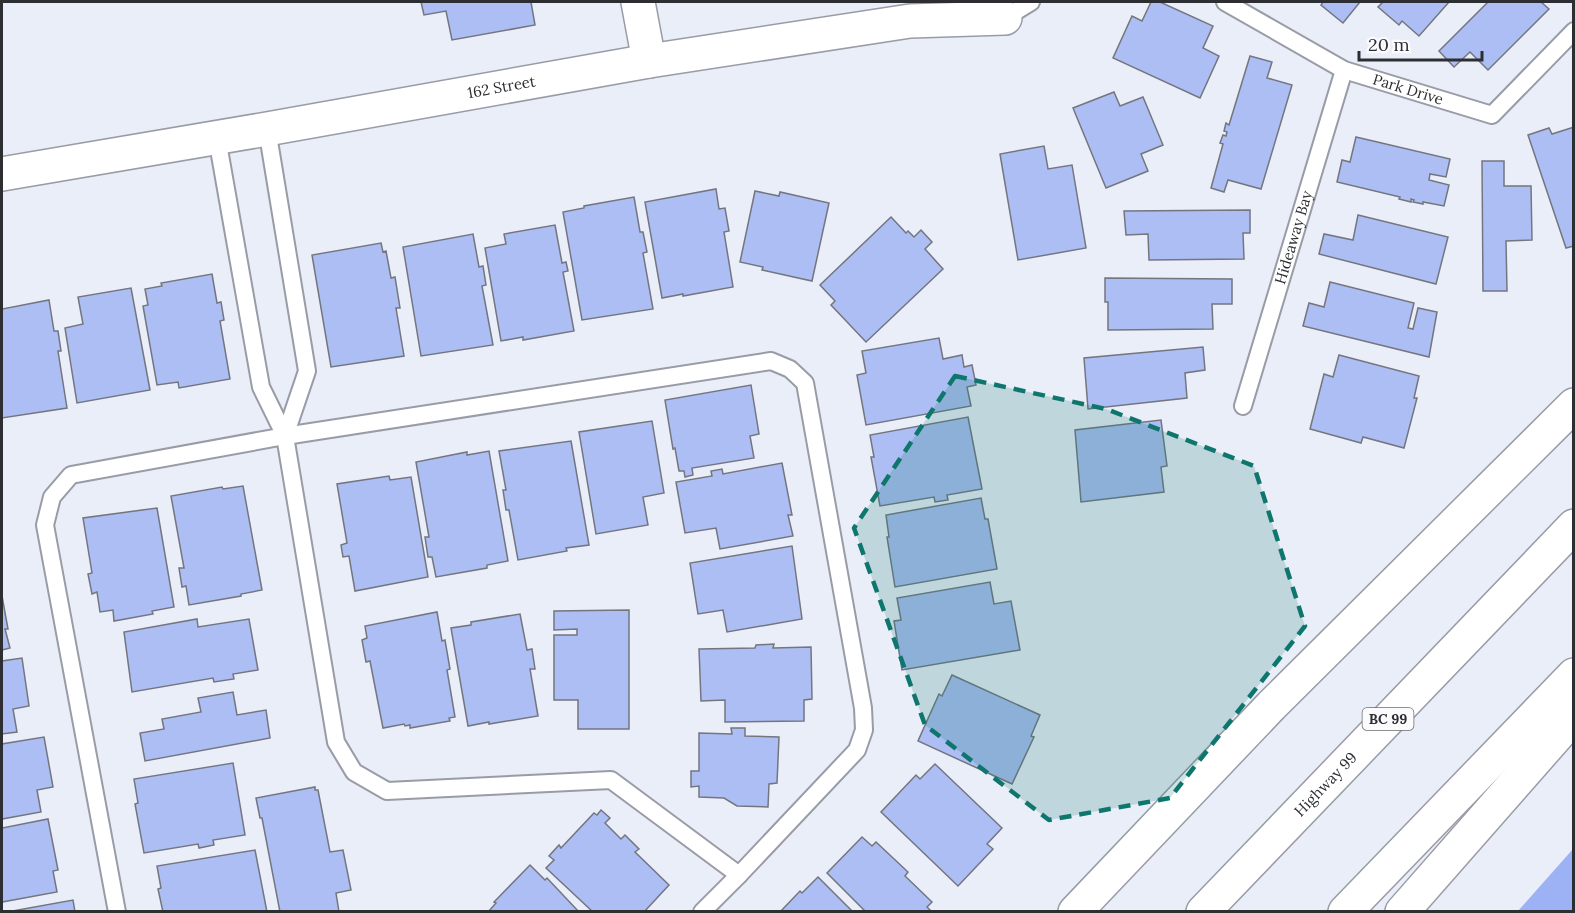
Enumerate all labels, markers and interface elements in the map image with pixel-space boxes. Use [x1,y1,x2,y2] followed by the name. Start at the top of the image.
[1359,24,1482,62] scale bar
[1368,33,1410,56] text: 20 m
[1371,69,1446,109] street label: Park Drive
[466,71,537,102] street label: 162 Street
[1270,188,1316,286] street label: Hideaway Bay
[1362,708,1414,730] road number: BC 99
[1290,748,1361,820] street label: Highway 99

